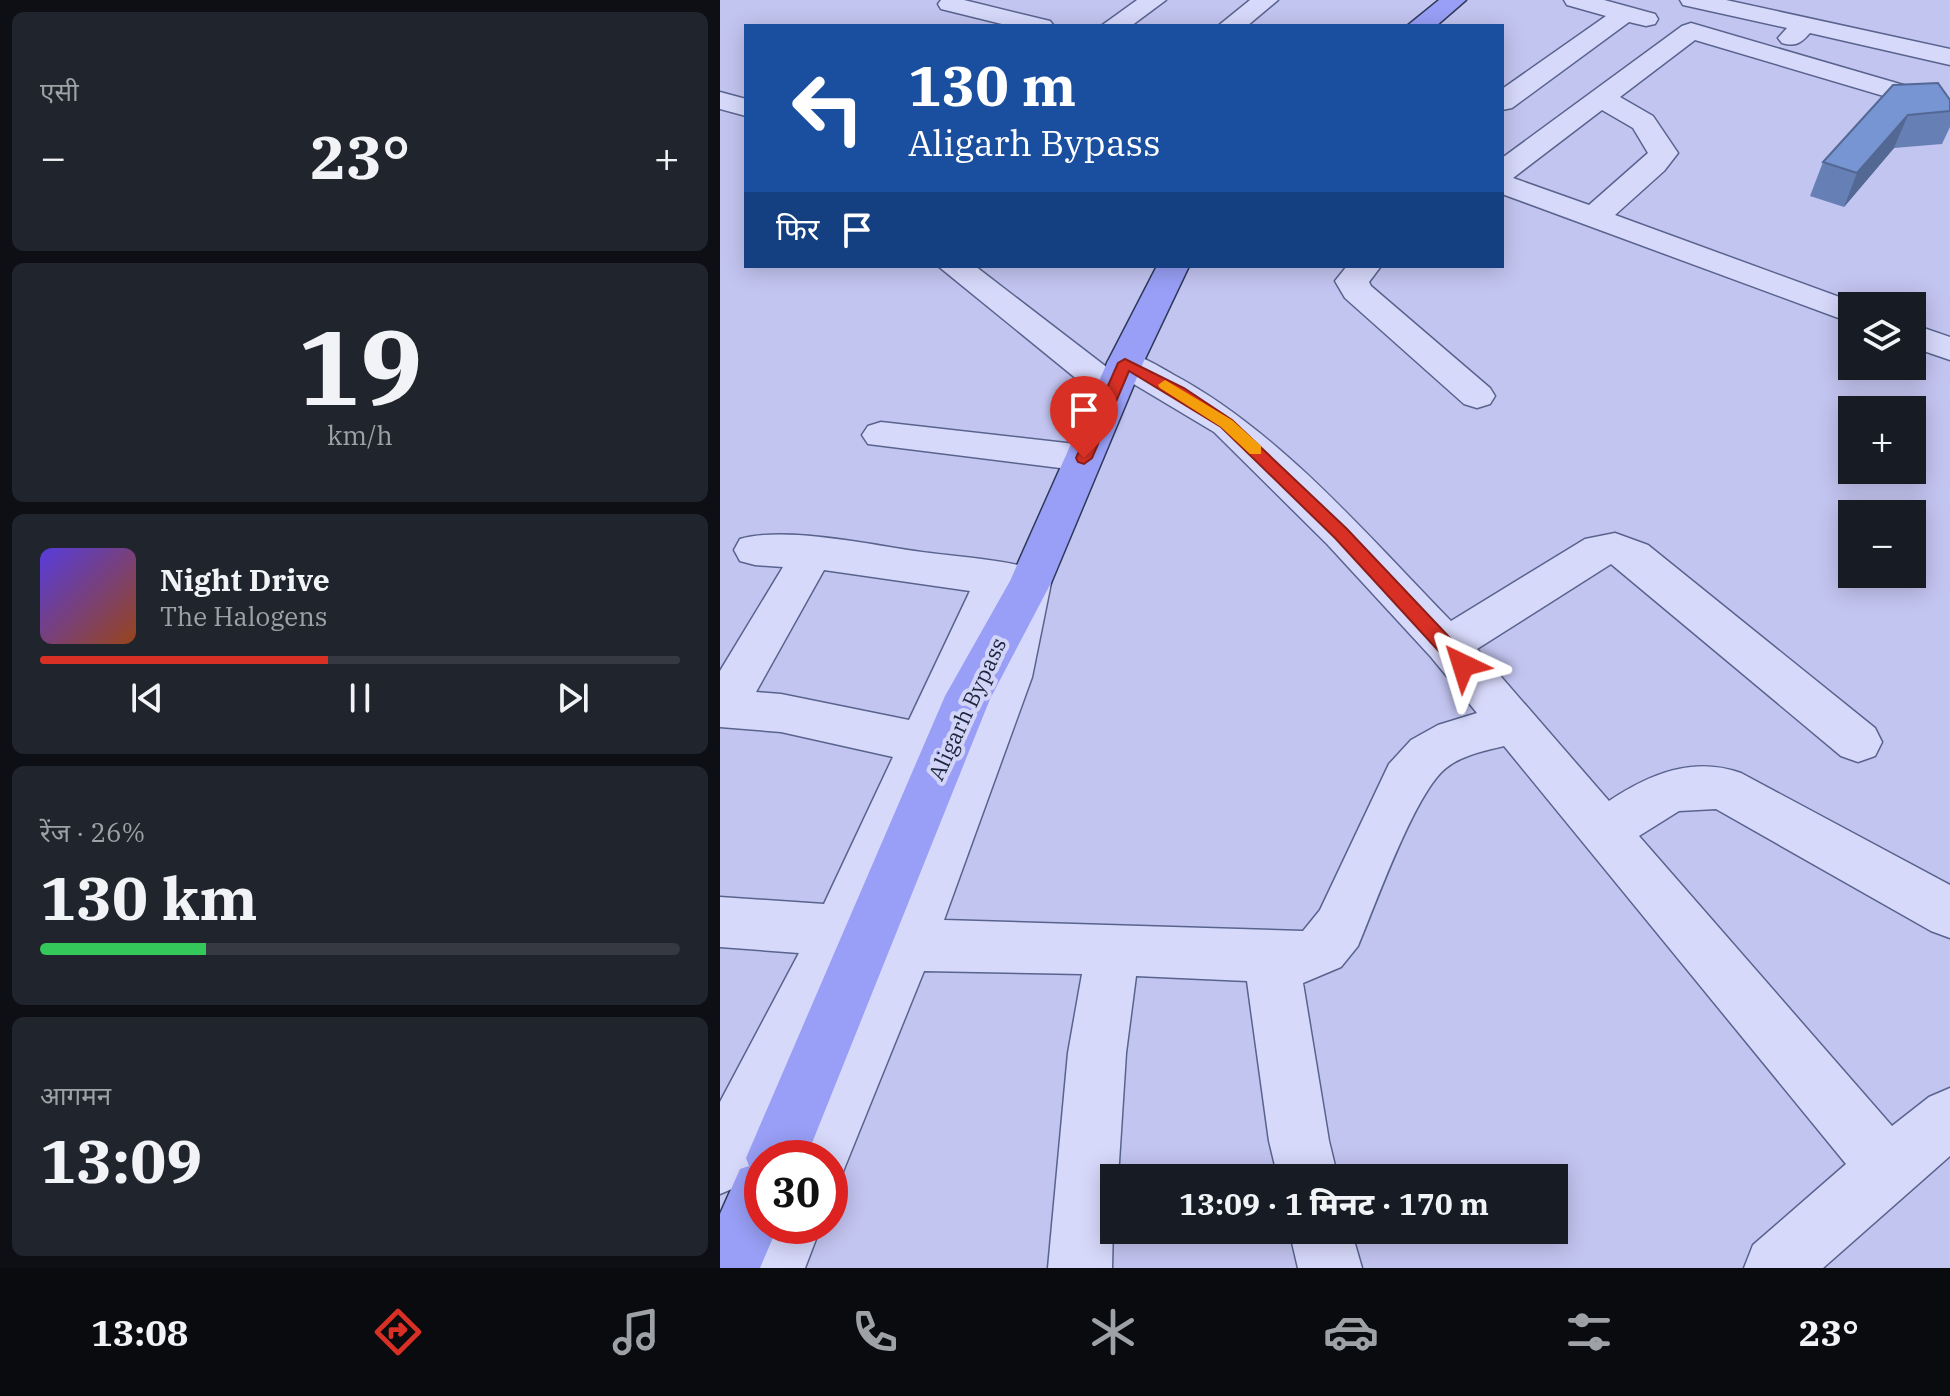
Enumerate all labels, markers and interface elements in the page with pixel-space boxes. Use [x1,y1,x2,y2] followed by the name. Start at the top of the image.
[908,49,1076,121] text: 130 m
[776,56,880,160] icon: left
[40,74,79,108] text: एसी
[310,117,410,196] text: 23°
[908,119,1161,166] text: Aligarh Bypass
[40,128,66,185] text: −
[654,128,680,185] text: +
[835,208,879,252] icon: arrive
[776,209,819,248] text: फिर
[1838,292,1926,588] map controls
[1838,292,1926,380] button: layers
[298,298,422,434] text: 19
[1050,376,1118,458] pin
[1062,388,1106,432] icon: arrive
[1838,396,1926,484] button: +
[327,418,393,452] text: km/h
[1838,500,1926,588] button: −
[160,560,330,599] text: Night Drive
[160,599,328,633] text: The Halogens
[1421,623,1505,707] position arrow
[921,633,1012,785] street label: Aligarh Bypass
[125,676,169,720] icon: previous
[338,676,382,720] icon: pause
[551,676,595,720] icon: next
[40,815,145,849] text: रेंज · 26%
[40,858,258,937] text: 130 km
[40,1078,111,1112] text: आगमन
[40,1121,202,1200] text: 13:09
[744,1140,848,1244] speed limit sign: 30
[1179,1184,1489,1223] text: 13:09 · 1 मिनट · 170 m
[370,1304,426,1360] icon: directions
[608,1304,664,1360] icon: music
[847,1304,903,1360] icon: phone
[1085,1304,1141,1360] icon: climate
[1323,1304,1379,1360] icon: car
[1561,1304,1617,1360] icon: filters
[91,1309,188,1356] text: 13:08
[1799,1309,1859,1356] text: 23°

